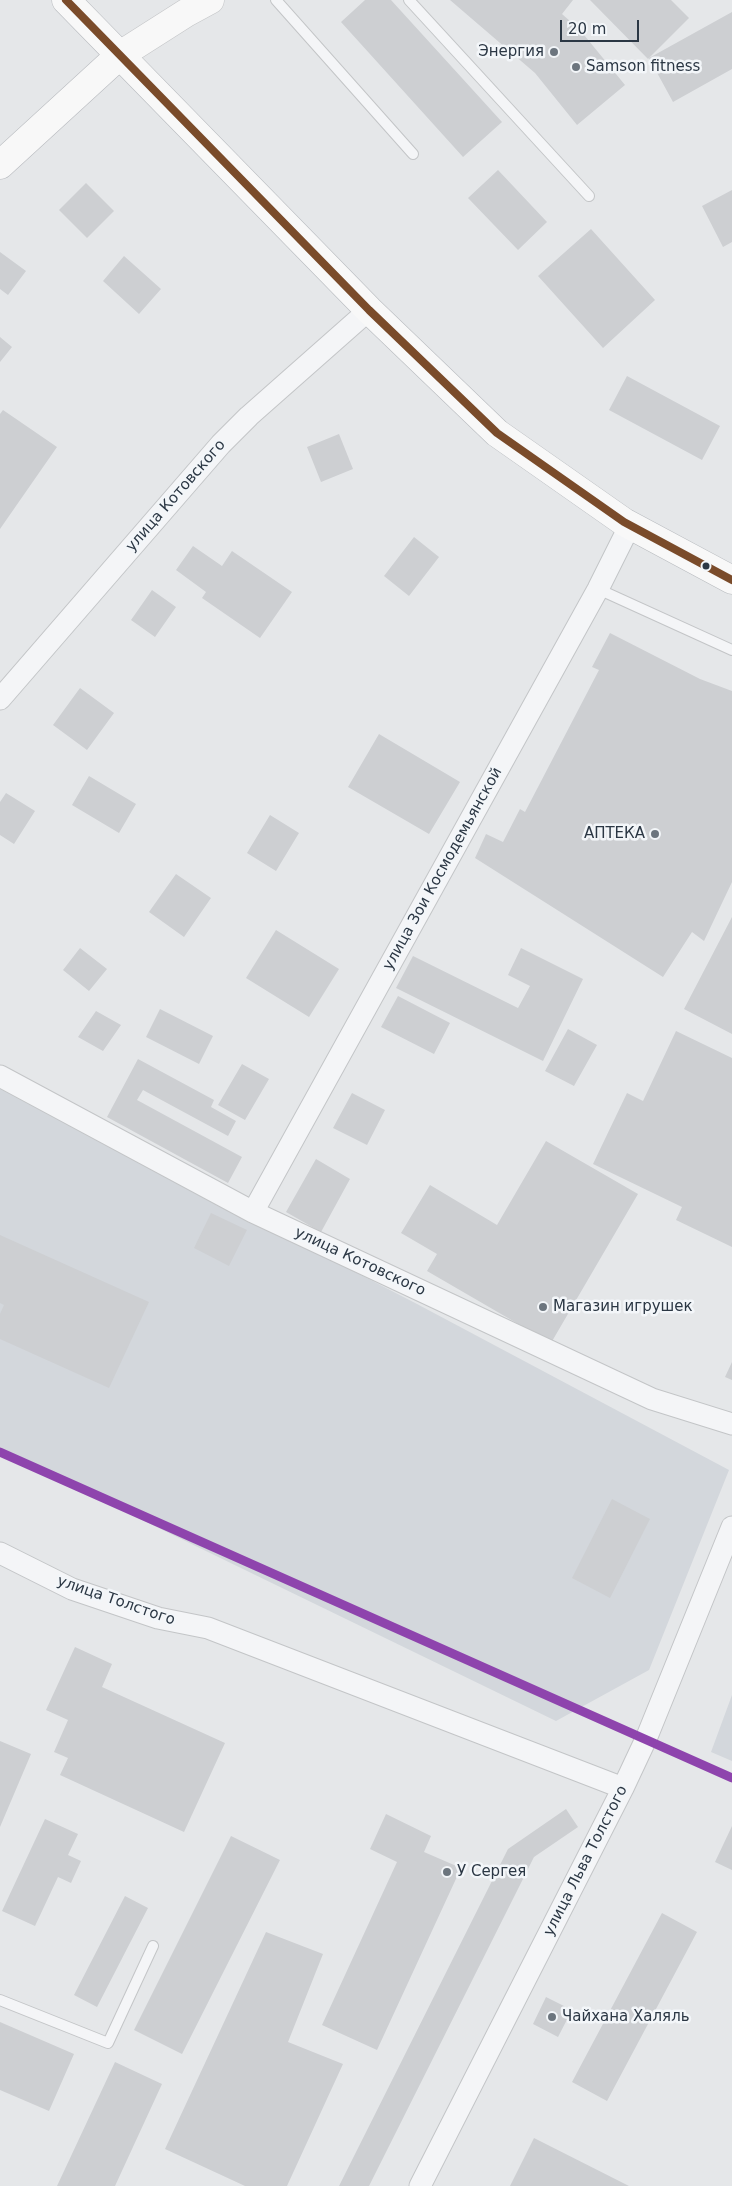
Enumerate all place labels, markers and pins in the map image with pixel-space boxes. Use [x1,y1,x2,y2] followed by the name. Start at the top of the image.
[478,43,544,61] place label: Энергия
[548,46,560,58] marker: Энергия
[586,58,700,76] place label: Samson fitness
[570,61,582,73] marker: Samson fitness
[701,561,711,571] unlabelled marker
[584,825,645,843] place label: АПТЕКА
[649,828,661,840] marker: АПТЕКА
[553,1298,693,1316] place label: Магазин игрушек
[537,1301,549,1313] marker: Магазин игрушек
[457,1863,526,1881] place label: У Сергея
[441,1866,453,1878] marker: У Сергея
[562,2008,690,2026] place label: Чайхана Халяль
[546,2011,558,2023] marker: Чайхана Халяль

